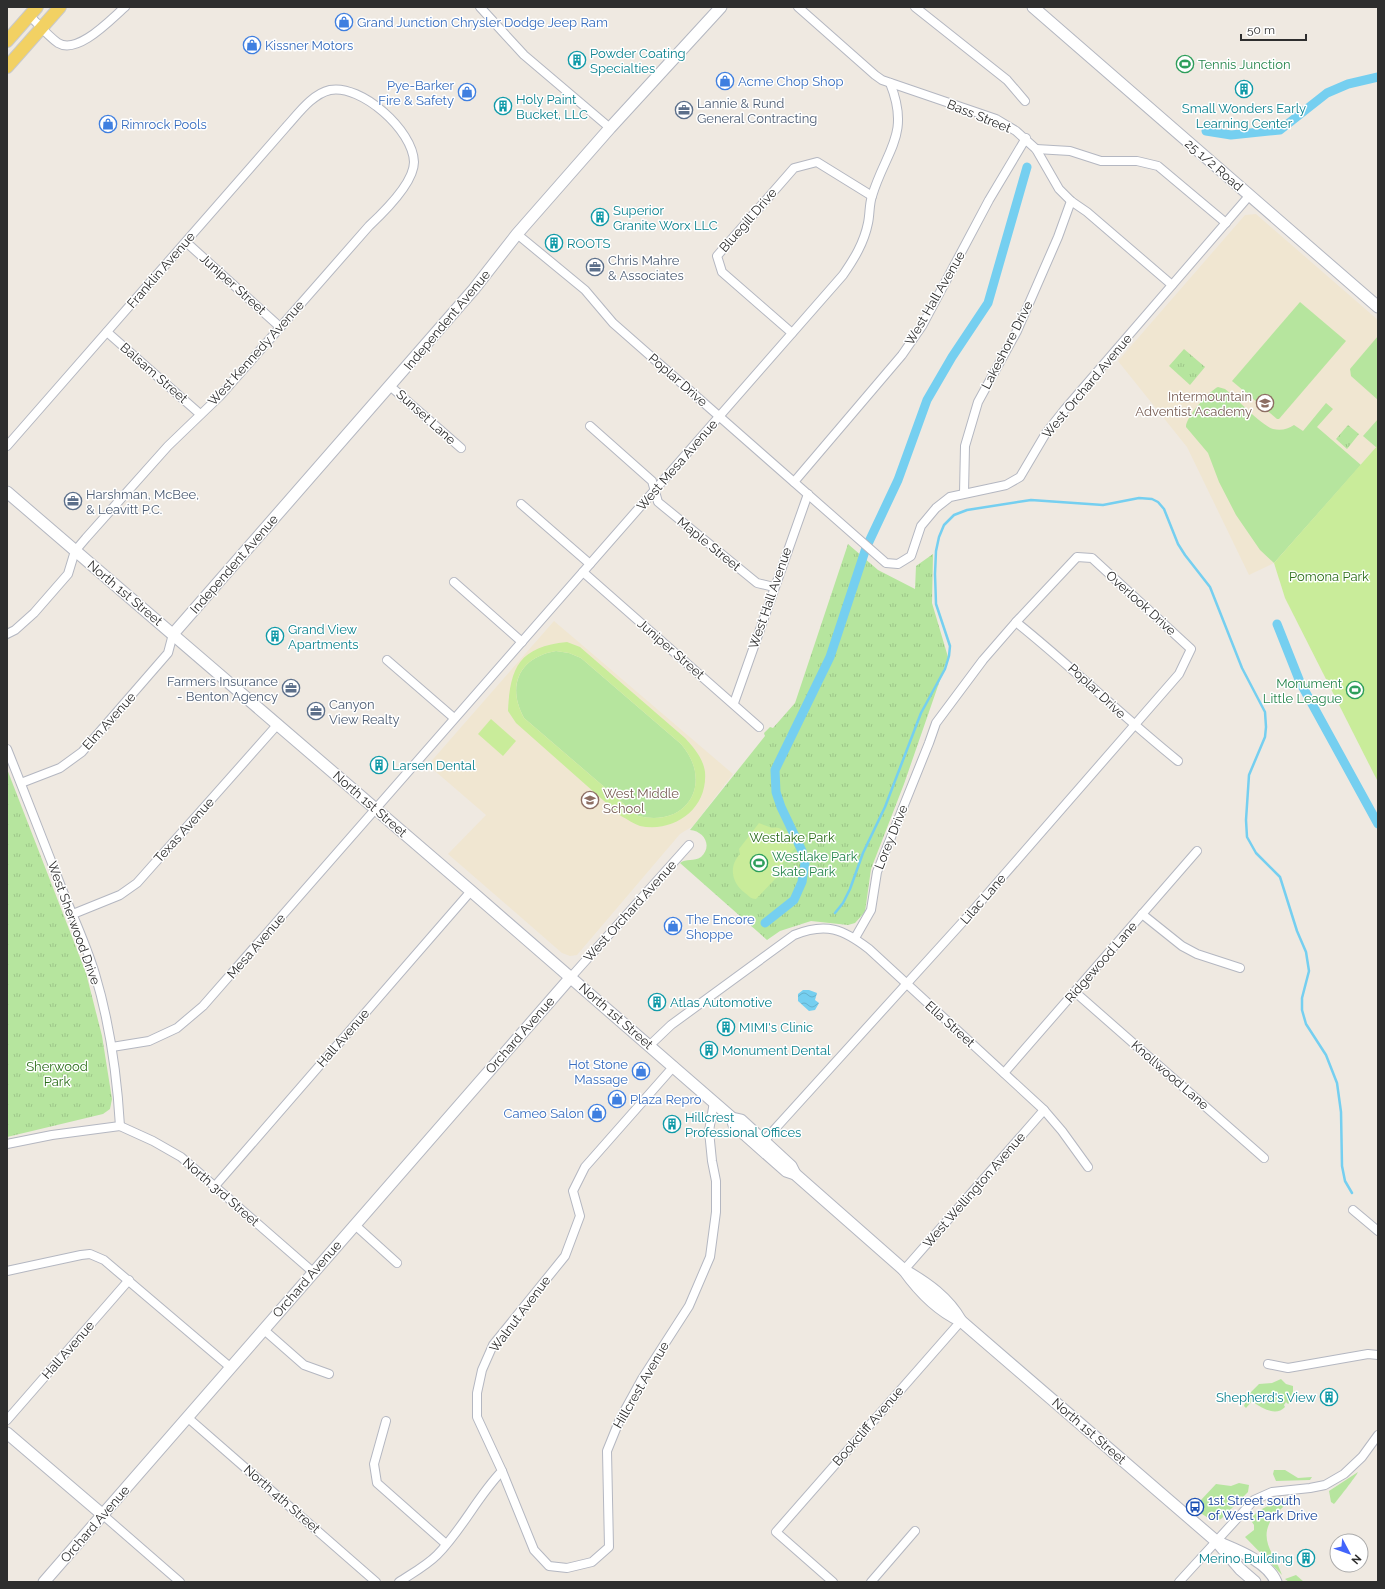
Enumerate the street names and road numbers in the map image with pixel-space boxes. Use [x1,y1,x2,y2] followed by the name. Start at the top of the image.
[945,96,1014,136] street label: Bass Street
[1182,136,1246,194] street label: 25 1/2 Road
[716,185,780,255] street label: Bluegill Drive
[124,229,198,311] street label: Franklin Avenue
[902,248,968,348] street label: West Hall Avenue
[197,250,270,318] street label: Juniper Street
[401,267,493,373] street label: Independent Avenue
[205,297,307,409] street label: West Kennedy Avenue
[978,298,1036,392] street label: Lakeshore Drive
[1039,331,1135,441] street label: West Orchard Avenue
[117,340,191,407] street label: Balsam Street
[646,350,711,410] street label: Poplar Drive
[393,386,459,448] street label: Sunset Lane
[634,416,721,513] street label: West Mesa Avenue
[187,511,281,616] street label: Independent Avenue
[674,514,744,574] street label: Maple Street
[746,545,794,651] street label: West Hall Avenue
[85,557,166,629] street label: North 1st Street
[1103,568,1179,639] street label: Overlook Drive
[635,616,708,683] street label: Juniper Street
[1065,661,1129,722] street label: Poplar Drive
[79,689,139,753] street label: Elm Avenue
[330,768,411,841] street label: North 1st Street
[151,794,217,866] street label: Texas Avenue
[871,802,911,871] street label: Lorey Drive
[581,857,680,965] street label: West Orchard Avenue
[45,859,103,987] street label: West Sherwood Drive
[957,871,1009,927] street label: Lilac Lane
[224,910,288,981] street label: Mesa Avenue
[1062,918,1140,1005] street label: Ridgewood Lane
[576,980,657,1053] street label: North 1st Street
[483,993,558,1076] street label: Orchard Avenue
[922,998,978,1051] street label: Ella Street
[314,1006,372,1070] street label: Hall Avenue
[1128,1037,1212,1113] street label: Knollwood Lane
[920,1129,1028,1251] street label: West Wellington Avenue
[180,1155,263,1230] street label: North 3rd Street
[270,1237,345,1320] street label: Orchard Avenue
[486,1273,554,1355] street label: Walnut Avenue
[39,1318,97,1382] street label: Hall Avenue
[610,1339,672,1431] street label: Hillcrest Avenue
[830,1383,907,1469] street label: Bookcliff Avenue
[1049,1395,1130,1468] street label: North 1st Street
[241,1462,324,1537] street label: North 4th Street
[58,1482,133,1565] street label: Orchard Avenue

